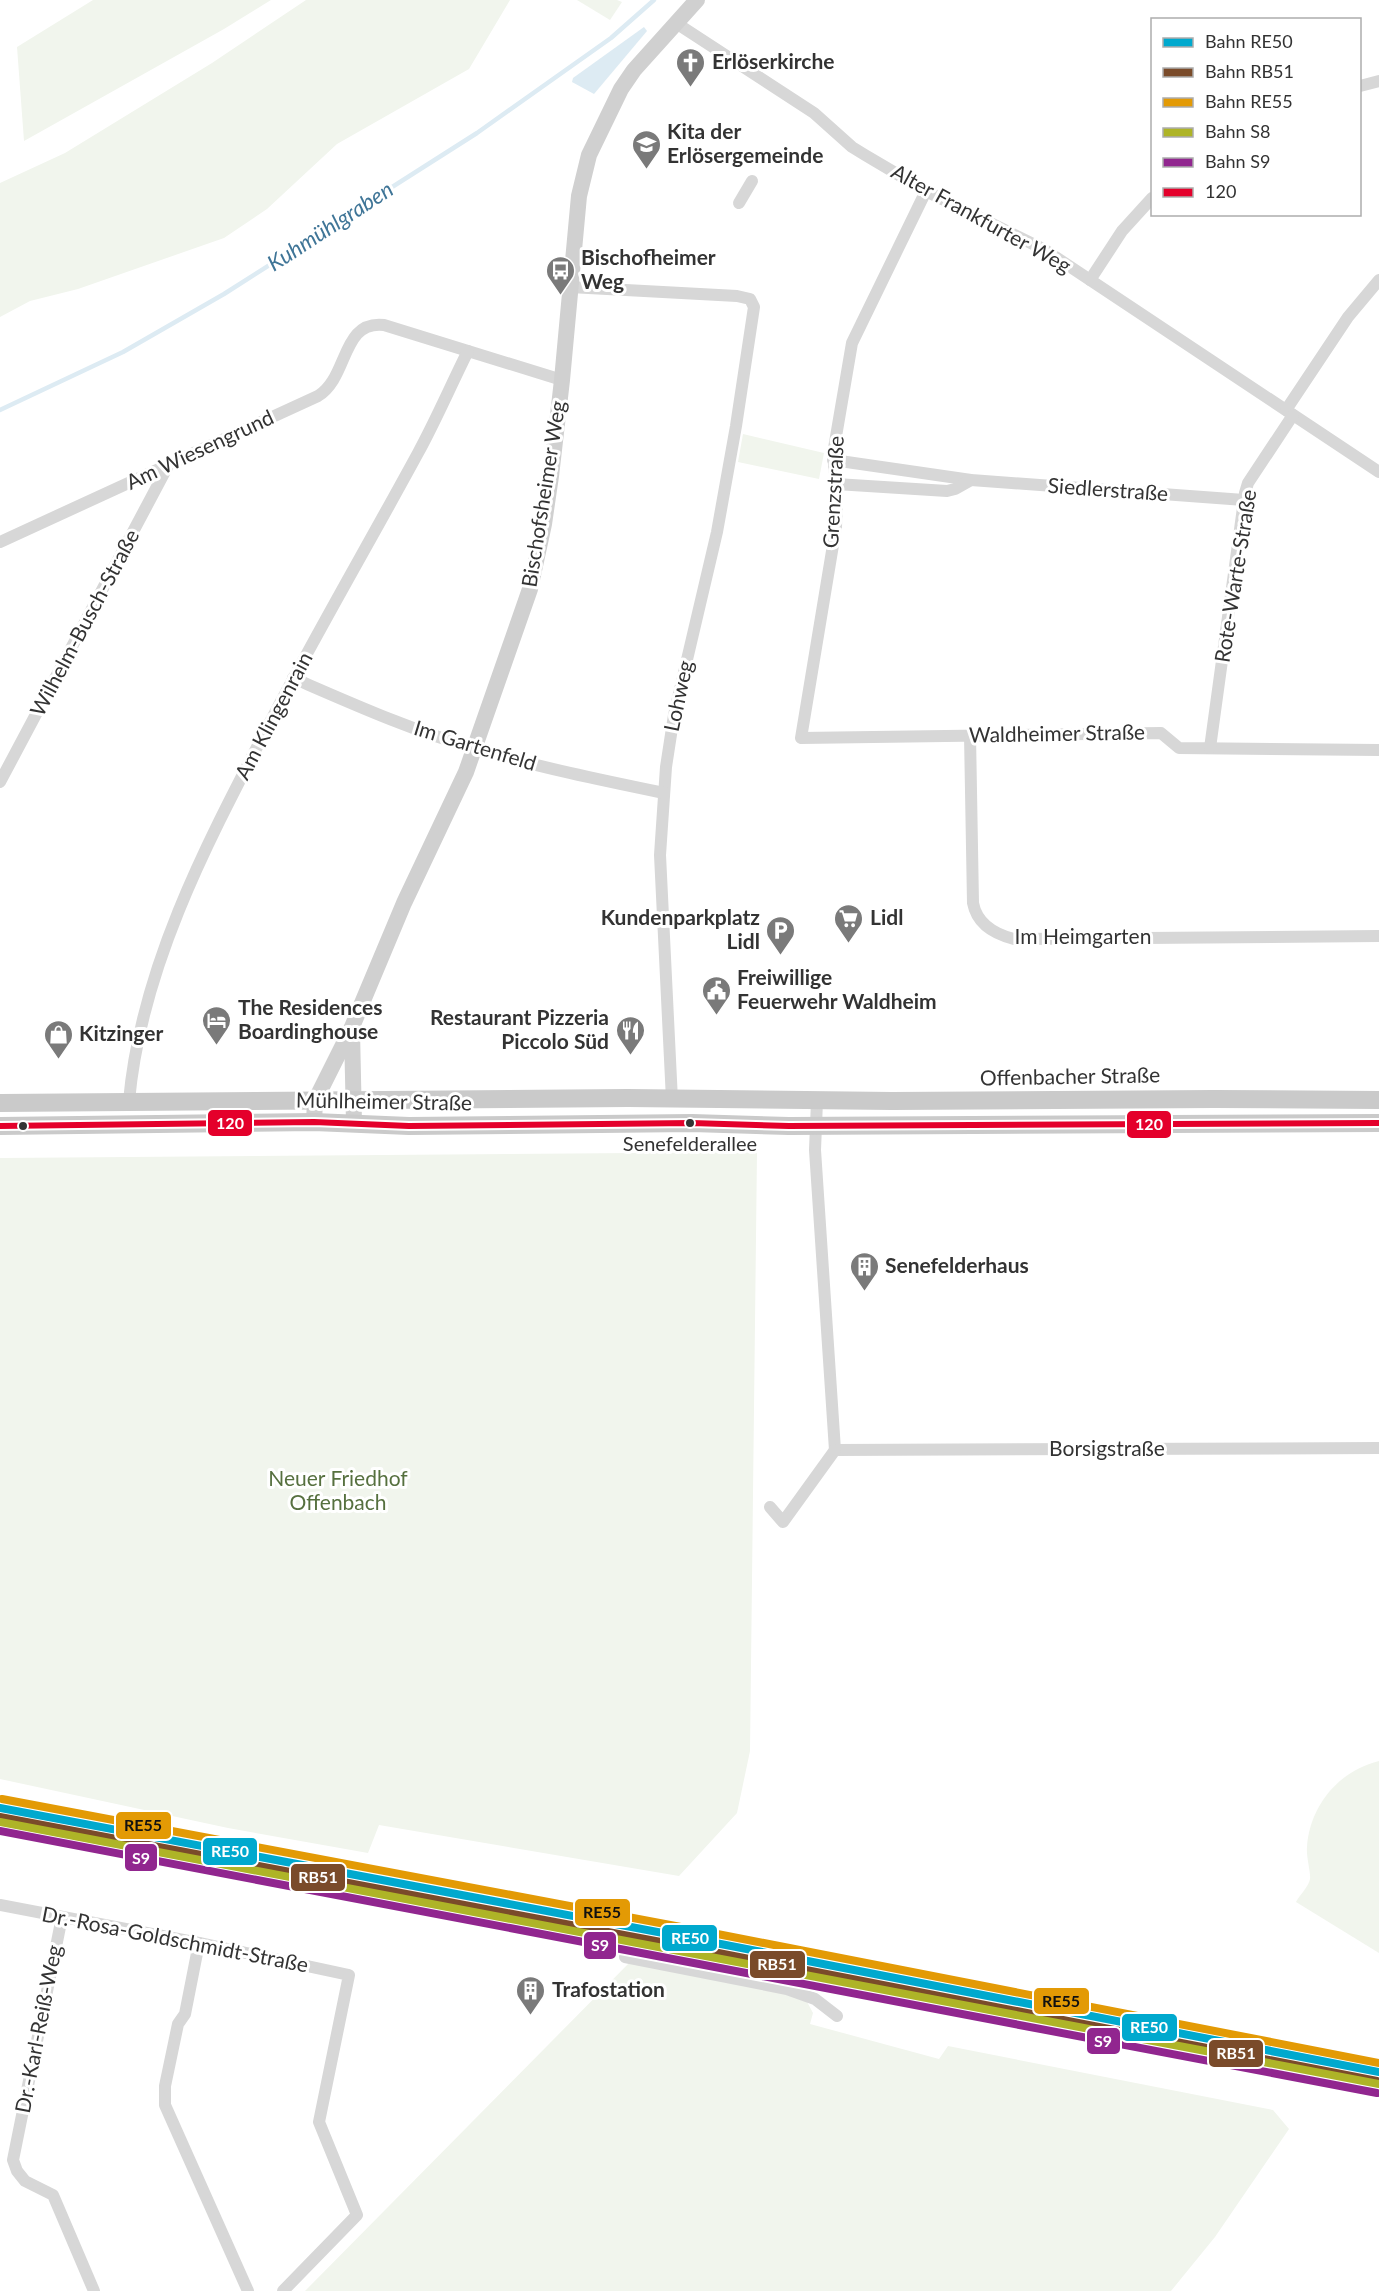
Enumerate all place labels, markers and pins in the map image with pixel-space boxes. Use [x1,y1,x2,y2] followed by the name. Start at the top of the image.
[675,46,707,88] church icon: Erlöserkirche
[712,48,835,73] place label: Erlöserkirche
[667,118,823,167] place label: Kita der Erlösergemeinde
[630,128,662,170] school or university icon: Kita der Erlösergemeinde
[581,244,716,293] place label: Bischofheimer Weg
[544,254,576,296] bus stop icon: Bischofheimer Weg
[833,902,865,944] supermarket icon: Lidl
[601,904,760,953] place label: Kundenparkplatz Lidl
[870,904,903,929] place label: Lidl
[765,914,797,956] parking icon: Kundenparkplatz Lidl
[737,964,937,1013] place label: Freiwillige Feuerwehr Waldheim
[700,974,732,1016] public building icon: Freiwillige Feuerwehr Waldheim
[238,994,383,1043] place label: The Residences Boardinghouse
[201,1004,233,1046] hotel icon: The Residences Boardinghouse
[430,1004,609,1053] place label: Restaurant Pizzeria Piccolo Süd
[614,1014,646,1056] restaurant icon: Restaurant Pizzeria Piccolo Süd
[42,1018,74,1060] shop icon: Kitzinger
[79,1020,163,1045] place label: Kitzinger
[684,1117,696,1129] marker: Senefelderallee
[17,1120,29,1132] unlabelled marker
[623,1131,757,1155] place label: Senefelderallee
[848,1250,880,1292] building icon: Senefelderhaus
[885,1252,1029,1277] place label: Senefelderhaus
[515,1974,547,2016] building icon: Trafostation
[552,1976,665,2001] place label: Trafostation

